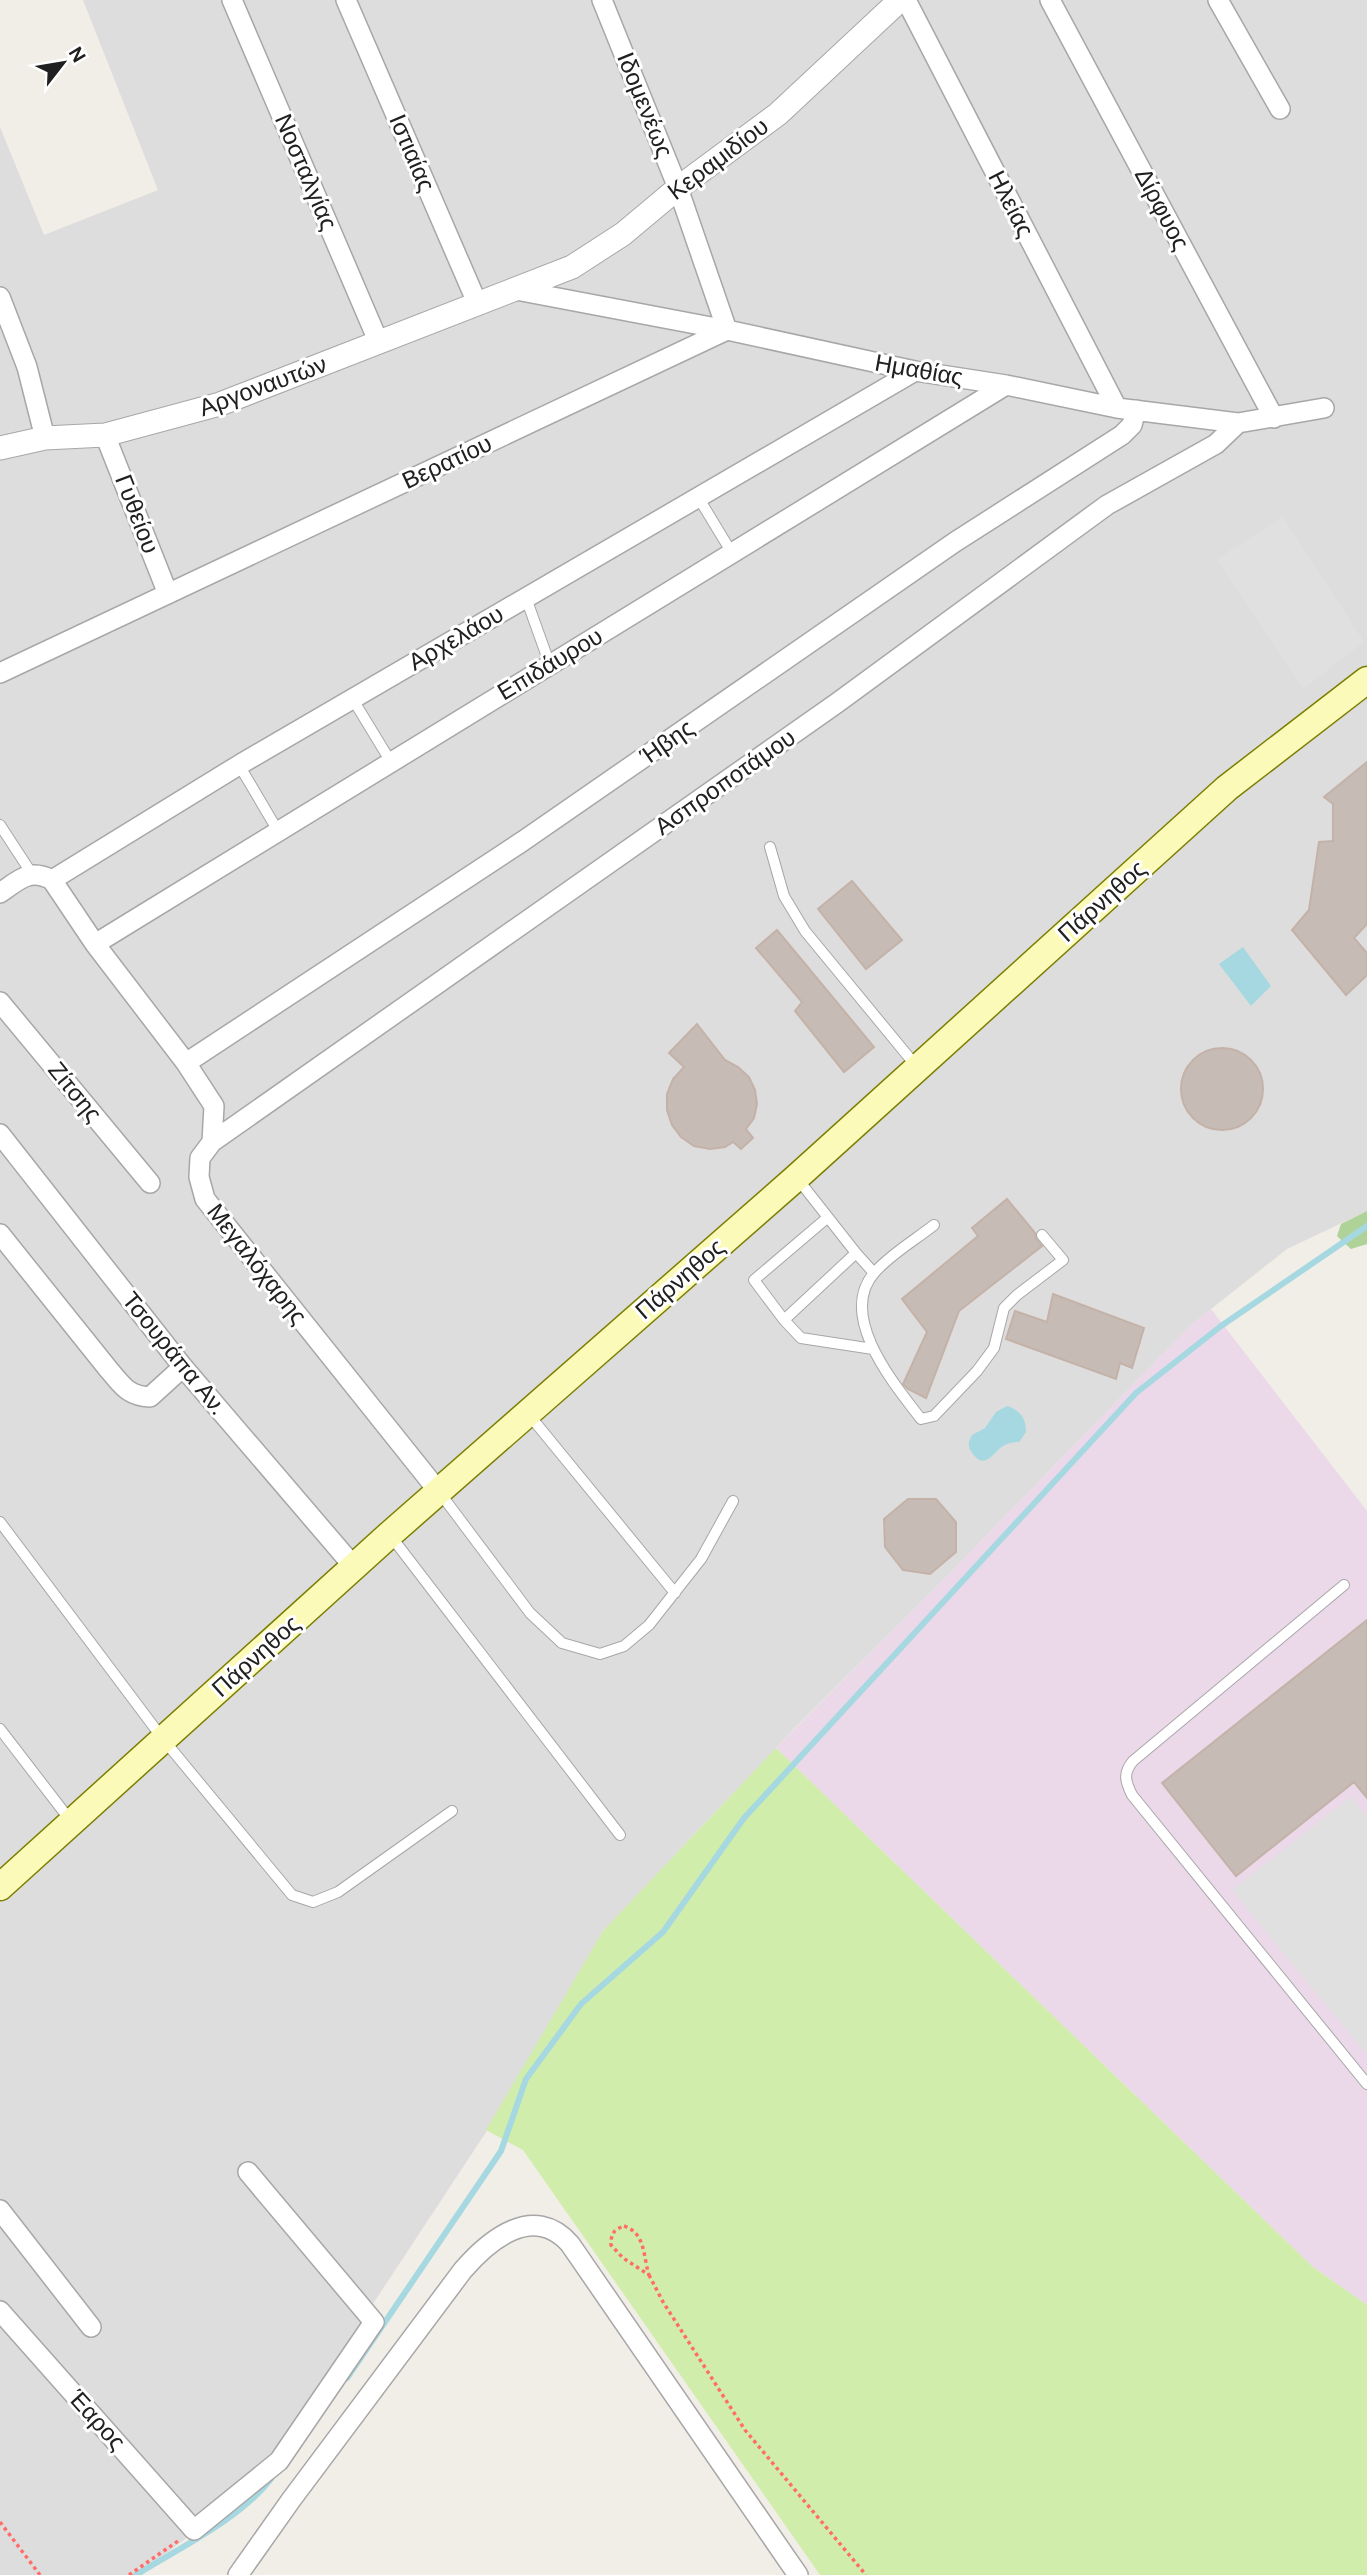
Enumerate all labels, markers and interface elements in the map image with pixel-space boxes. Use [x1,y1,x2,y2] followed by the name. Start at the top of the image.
[28,28,98,98] north arrow
[63,42,91,67] text: N
[610,48,681,162] street label: Ιδομενέως
[268,109,345,235] street label: Νοσταλγίας
[382,109,443,196] street label: Ιστιαίας
[661,111,774,207] street label: Κεραμιδίου
[1128,162,1197,255] street label: Δίρφυος
[982,165,1041,242] street label: Ηλείας
[872,347,966,393] street label: Ημαθίας
[195,348,331,423] street label: Αργοναυτών
[397,427,497,496] street label: Βερατίου
[108,470,167,558] street label: Γυθείου
[403,598,509,677] street label: Αρχελάου
[491,620,608,707] street label: Επιδάυρου
[633,712,700,772] street label: Ήβης
[648,722,801,842] street label: Ασπροποτάμου
[1051,853,1152,948] street label: Πάρνηθος
[42,1055,109,1128] street label: Ζίτσης
[200,1197,314,1330] street label: Μεγαλόχαρης
[629,1231,731,1326] street label: Πάρνηθος
[115,1285,233,1420] street label: Τσουράπα Αν.
[205,1608,306,1703] street label: Πάρνηθος
[61,2382,133,2457] street label: Έαρος

